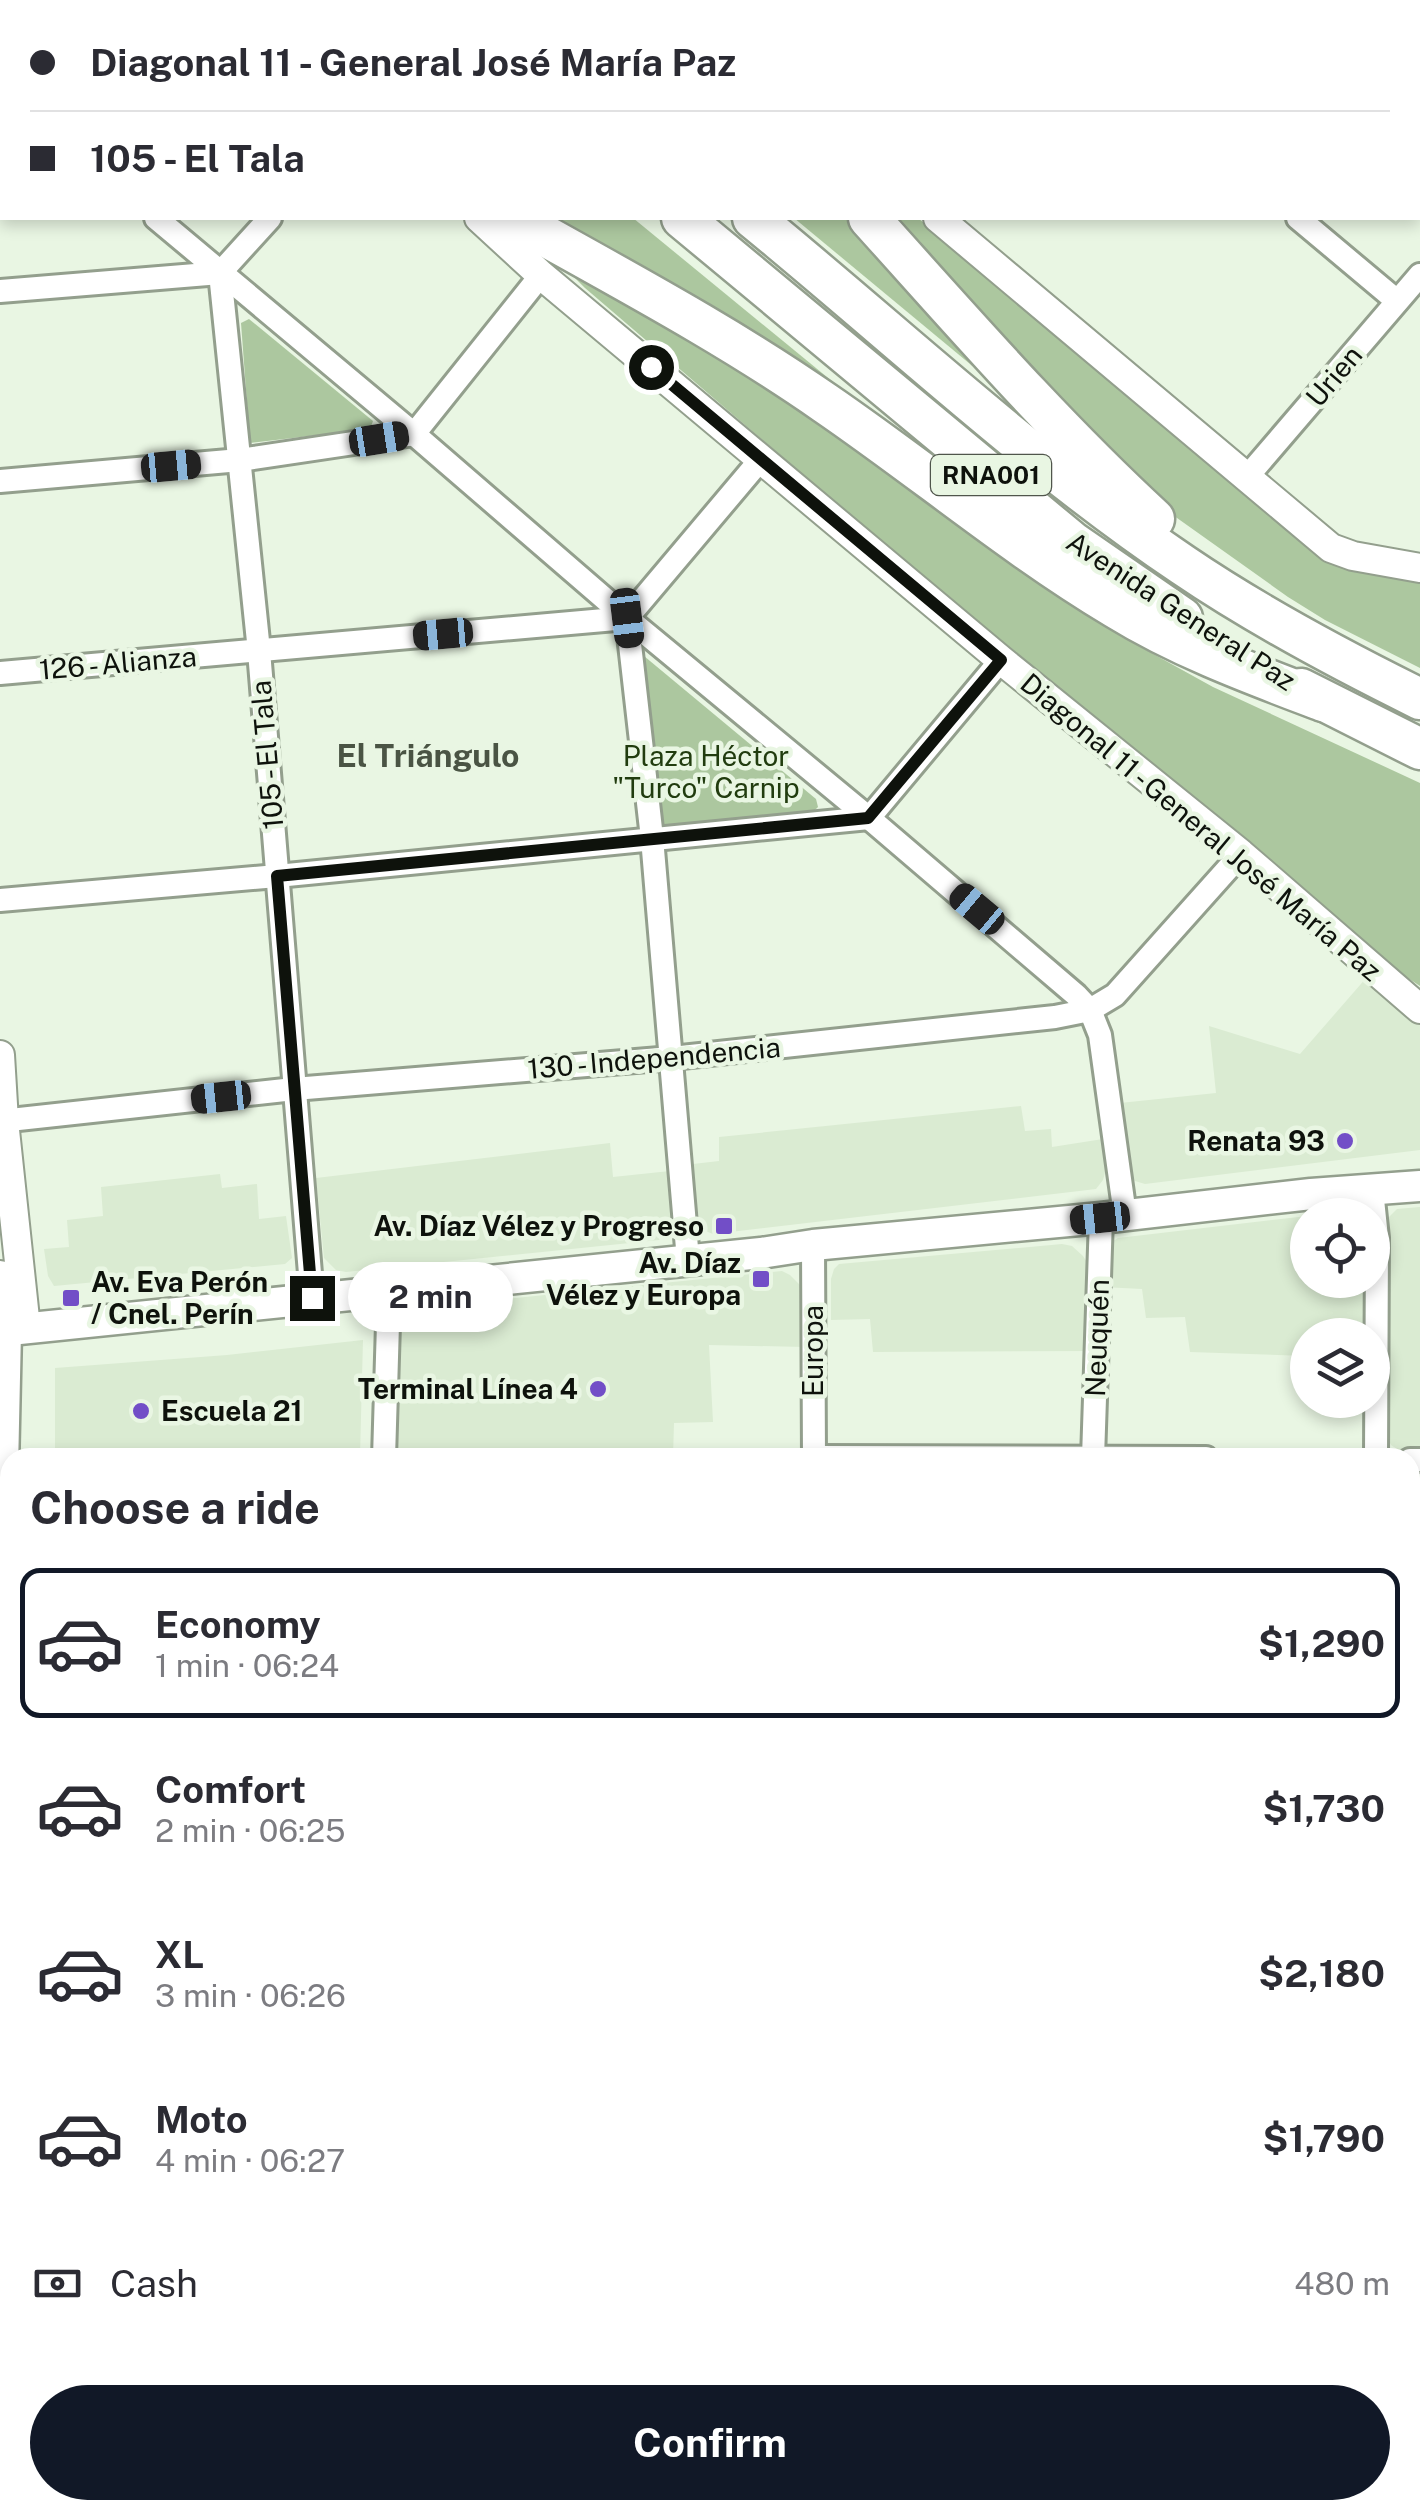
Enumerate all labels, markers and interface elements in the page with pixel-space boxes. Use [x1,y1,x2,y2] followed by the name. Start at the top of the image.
[90,40,736,85] text: Diagonal 11 - General José María Paz
[90,136,305,181] text: 105 - El Tala
[1299,338,1369,413] street label: Urien
[629,345,674,390] route start
[347,419,411,459] car
[140,448,202,484] car
[931,455,1051,495] road number: RNA001
[1061,524,1302,697] street label: Avenida General Paz
[608,586,646,650] car
[412,616,474,652] car
[38,639,198,686] street label: 126 - Alianza
[1014,666,1388,987] street label: Diagonal 11 - General José María Paz
[244,679,289,831] street label: 105 - El Tala
[337,737,519,774] district label: El Triángulo
[612,739,800,804] park label: Plaza Héctor "Turco" Carnip
[944,878,1010,940] car
[526,1030,782,1085] street label: 130 - Independencia
[190,1079,252,1115] car
[1187,1124,1325,1157] place label: Renata 93
[1334,1130,1356,1152] marker: Renata 93
[1290,1198,1390,1418] map controls
[1290,1198,1390,1298] button: locate
[1069,1200,1131,1236] car
[373,1209,704,1242] place label: Av. Díaz Vélez y Progreso
[713,1215,735,1237] marker: Av. Díaz Vélez y Progreso
[546,1246,741,1311] place label: Av. Díaz Vélez y Europa
[347,1263,512,1333] callout: 2 min
[91,1265,268,1330] place label: Av. Eva Perón / Cnel. Perín
[750,1268,772,1290] marker: Av. Díaz Vélez y Europa
[290,1276,335,1321] route end
[389,1278,472,1315] text: 2 min
[1078,1278,1115,1397] street label: Neuquén
[60,1287,82,1309] marker: Av. Eva Perón / Cnel. Perín
[796,1305,829,1397] street label: Europa
[1290,1318,1390,1418] button: layers
[358,1372,578,1405] place label: Terminal Línea 4
[587,1378,609,1400] marker: Terminal Línea 4
[161,1394,302,1427] place label: Escuela 21
[130,1400,152,1422] marker: Escuela 21
[30,1481,320,1534] text: Choose a ride
[35,1598,125,1688] icon: car
[155,1602,321,1647] text: Economy
[1258,1621,1385,1666] text: $1,290
[155,1647,339,1684] text: 1 min · 06:24
[35,1763,125,1853] icon: car
[155,1767,306,1812] text: Comfort
[1262,1786,1385,1831] text: $1,730
[155,1812,346,1849] text: 2 min · 06:25
[35,1928,125,2018] icon: car
[155,1932,204,1977] text: XL
[1258,1951,1385,1996] text: $2,180
[155,1977,346,2014] text: 3 min · 06:26
[35,2093,125,2183] icon: car
[155,2097,248,2142] text: Moto
[1263,2116,1385,2161] text: $1,790
[155,2142,345,2179] text: 4 min · 06:27
[30,2256,85,2311] icon: cash
[110,2261,198,2306] text: Cash
[1294,2265,1390,2302] text: 480 m
[30,2385,1390,2500] button: Confirm

